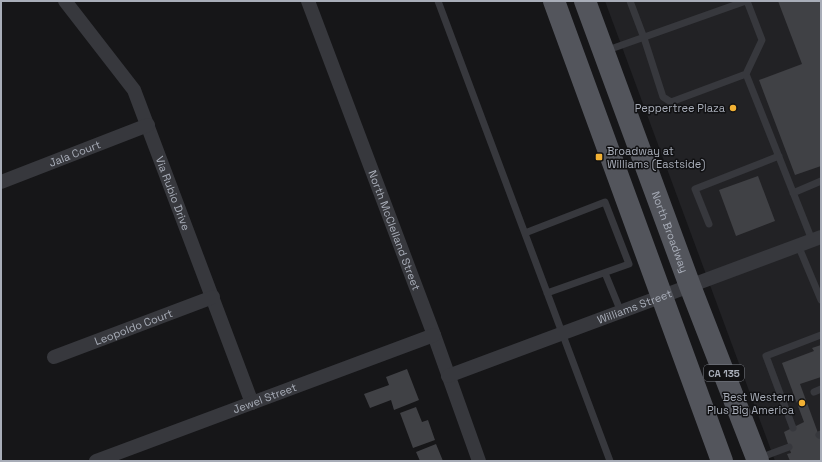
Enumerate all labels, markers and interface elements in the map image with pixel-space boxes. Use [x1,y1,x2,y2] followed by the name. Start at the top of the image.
[635,101,726,115] place label: Peppertree Plaza
[728,103,738,113] marker: Peppertree Plaza
[47,137,102,170] street label: Jala Court
[607,144,705,171] place label: Broadway at Williams (Eastside)
[594,152,604,162] marker: Broadway at Williams (Eastside)
[153,154,193,232] street label: Via Rubio Drive
[365,168,424,292] street label: North McClelland Street
[649,189,691,275] street label: North Broadway
[595,286,674,327] street label: Williams Street
[92,306,175,348] street label: Leopoldo Court
[704,365,744,381] road number: CA 135
[231,380,299,416] street label: Jewel Street
[707,390,795,417] place label: Best Western Plus Big America
[797,398,807,408] marker: Best Western Plus Big America

